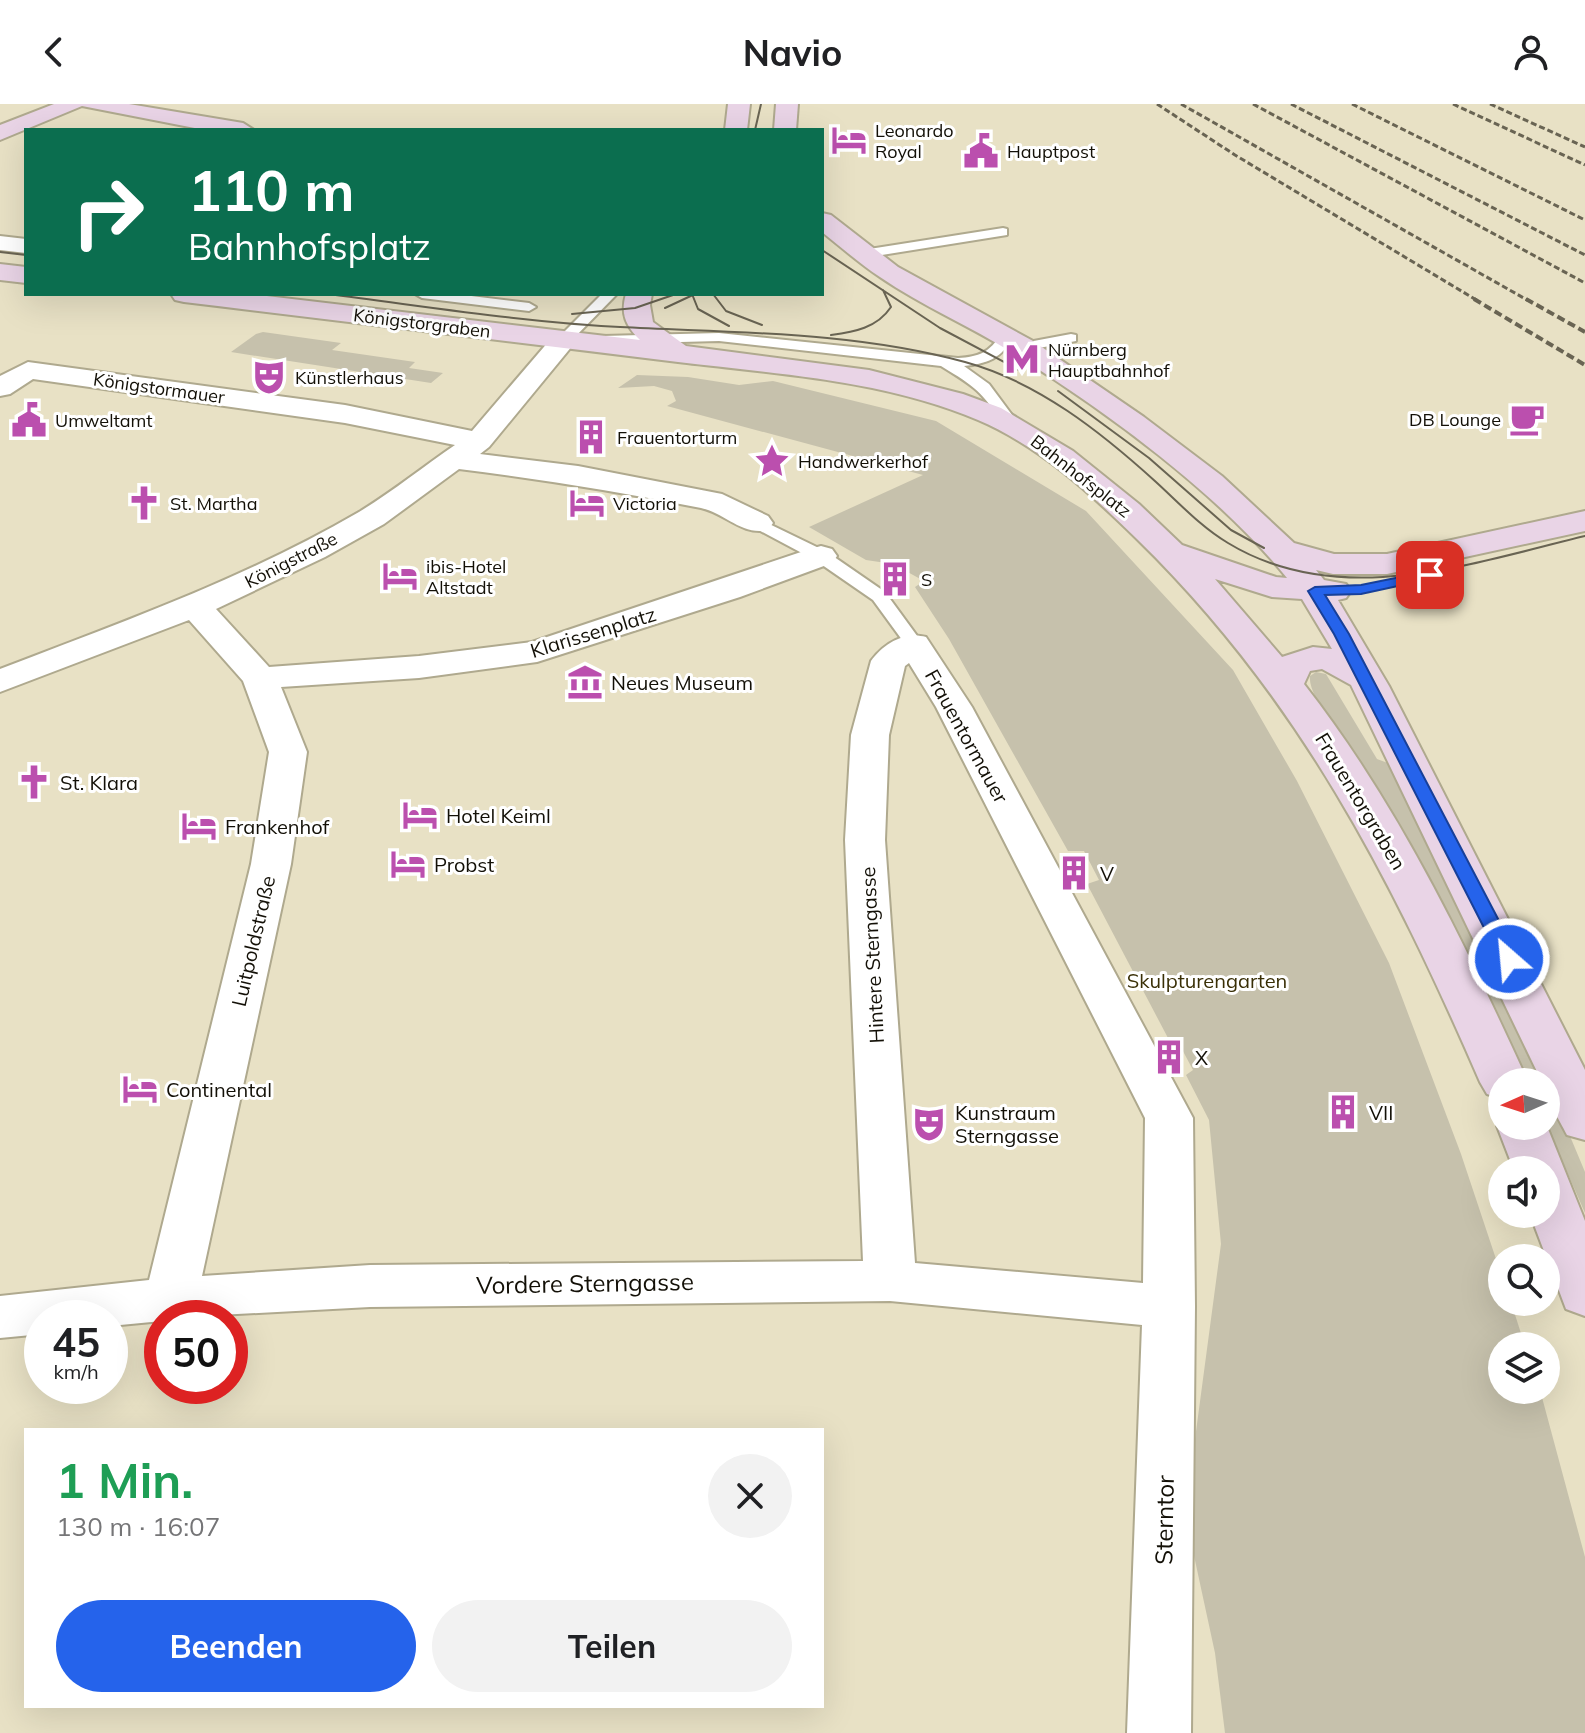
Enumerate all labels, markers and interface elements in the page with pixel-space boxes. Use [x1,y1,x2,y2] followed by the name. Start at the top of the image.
[32,30,76,74] icon: back
[743,30,842,75] text: Navio
[1509,30,1553,74] icon: person
[875,119,954,163] place label: Leonardo Royal
[830,121,868,159] hotel icon: Leonardo Royal
[962,132,1000,170] public building icon: Hauptpost
[1007,140,1095,163] place label: Hauptpost
[188,155,355,225] text: 110 m
[56,160,160,264] icon: right
[188,224,431,269] text: Bahnhofsplatz
[352,303,492,343] street label: Königstorgraben
[1048,338,1170,382] place label: Nürnberg Hauptbahnhof
[1003,340,1041,378] metro station icon: Nürnberg Hauptbahnhof
[250,358,288,396] theatre icon: Künstlerhaus
[295,366,404,389] place label: Künstlerhaus
[92,367,227,409] street label: Königstormauer
[1508,400,1546,438] cafe icon: DB Lounge
[10,401,48,439] public building icon: Umweltamt
[1409,408,1501,431] place label: DB Lounge
[55,409,153,432] place label: Umweltamt
[572,418,610,456] building icon: Frauentorturm
[617,426,737,449] place label: Frauentorturm
[1026,430,1136,522] street label: Bahnhofsplatz
[753,442,791,480] place icon: Handwerkerhof
[798,450,929,473] place label: Handwerkerhof
[125,484,163,522] church icon: St. Martha
[568,484,606,522] hotel icon: Victoria
[170,492,257,515] place label: St. Martha
[613,492,677,515] place label: Victoria
[241,527,341,593] street label: Königstraße
[1396,541,1464,609] pin
[1408,553,1452,597] icon: arrive
[426,555,506,599] place label: ibis-Hotel Altstadt
[381,557,419,595] hotel icon: ibis-Hotel Altstadt
[876,560,914,598] building icon: S
[921,568,932,591] place label: S
[527,601,659,663] street label: Klarissenplatz
[566,663,604,701] museum icon: Neues Museum
[920,665,1014,808] street label: Frauentormauer
[611,670,753,695] place label: Neues Museum
[1310,728,1412,874] street label: Frauentorgraben
[15,763,53,801] church icon: St. Klara
[60,770,138,795] place label: St. Klara
[401,796,439,834] hotel icon: Hotel Keiml
[446,803,551,828] place label: Hotel Keiml
[180,807,218,845] hotel icon: Frankenhof
[225,814,330,839] place label: Frankenhof
[389,845,427,883] hotel icon: Probst
[434,852,494,877] place label: Probst
[1055,854,1093,892] building icon: V
[1100,861,1114,886] place label: V
[855,866,889,1044] street label: Hintere Sterngasse
[226,873,280,1009] street label: Luitpoldstraße
[1467,917,1551,1001] position arrow
[1127,968,1287,993] park label: Skulpturengarten
[1150,1038,1188,1076] building icon: X
[1195,1045,1208,1070] place label: X
[1488,1068,1560,1140] north arrow
[1488,1068,1560,1404] map controls
[121,1070,159,1108] hotel icon: Continental
[166,1077,272,1102] place label: Continental
[1324,1093,1362,1131] building icon: VII
[955,1100,1059,1148] place label: Kunstraum Sterngasse
[1369,1100,1393,1125] place label: VII
[910,1105,948,1143] theatre icon: Kunstraum Sterngasse
[1488,1156,1560,1228] button: sound
[1488,1244,1560,1316] button: search
[476,1266,694,1300] street label: Vordere Sterngasse
[144,1300,248,1404] speed limit sign: 50
[52,1317,100,1367] text: 45
[1488,1332,1560,1404] button: layers
[53,1359,99,1384] text: km/h
[56,1450,193,1510] text: 1 Min.
[708,1454,792,1538] button: close
[1148,1475,1180,1565] street label: Sterntor
[56,1510,220,1543] text: 130 m · 16:07
[56,1600,416,1692] button: Beenden
[432,1600,792,1692] button: Teilen

